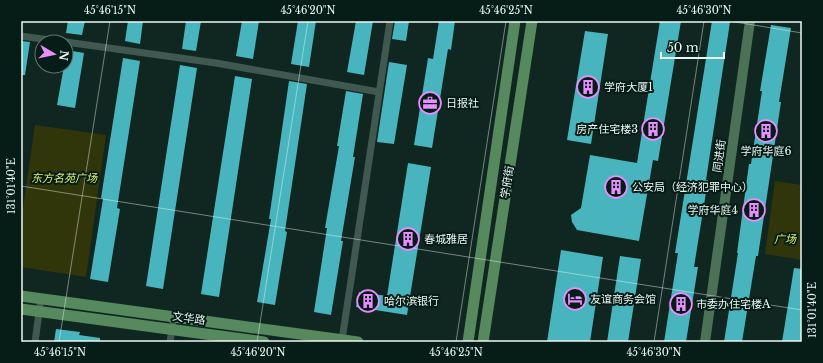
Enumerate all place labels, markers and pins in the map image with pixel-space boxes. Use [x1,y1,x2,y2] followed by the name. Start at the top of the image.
[575,74,601,100] building icon: 学府大厦1
[604,80,653,94] place label: 学府大厦1
[417,90,443,116] office icon: 日报社
[446,96,479,110] place label: 日报社
[640,116,666,142] building icon: 房产住宅楼3
[753,118,779,144] building icon: 学府华庭6
[576,122,638,136] place label: 房产住宅楼3
[740,144,792,158] place label: 学府华庭6
[603,174,629,200] building icon: 公安局（经济犯罪中心）
[632,180,753,194] place label: 公安局（经济犯罪中心）
[741,197,767,223] building icon: 学府华庭4
[688,203,738,217] place label: 学府华庭4
[395,226,421,252] building icon: 春城雅居
[424,232,468,246] place label: 春城雅居
[562,286,588,312] hotel icon: 友谊商务会馆
[355,288,381,314] building icon: 哈尔滨银行
[668,291,694,317] building icon: 市委办住宅楼A
[590,292,656,306] place label: 友谊商务会馆
[384,294,439,308] place label: 哈尔滨银行
[696,297,771,311] place label: 市委办住宅楼A

